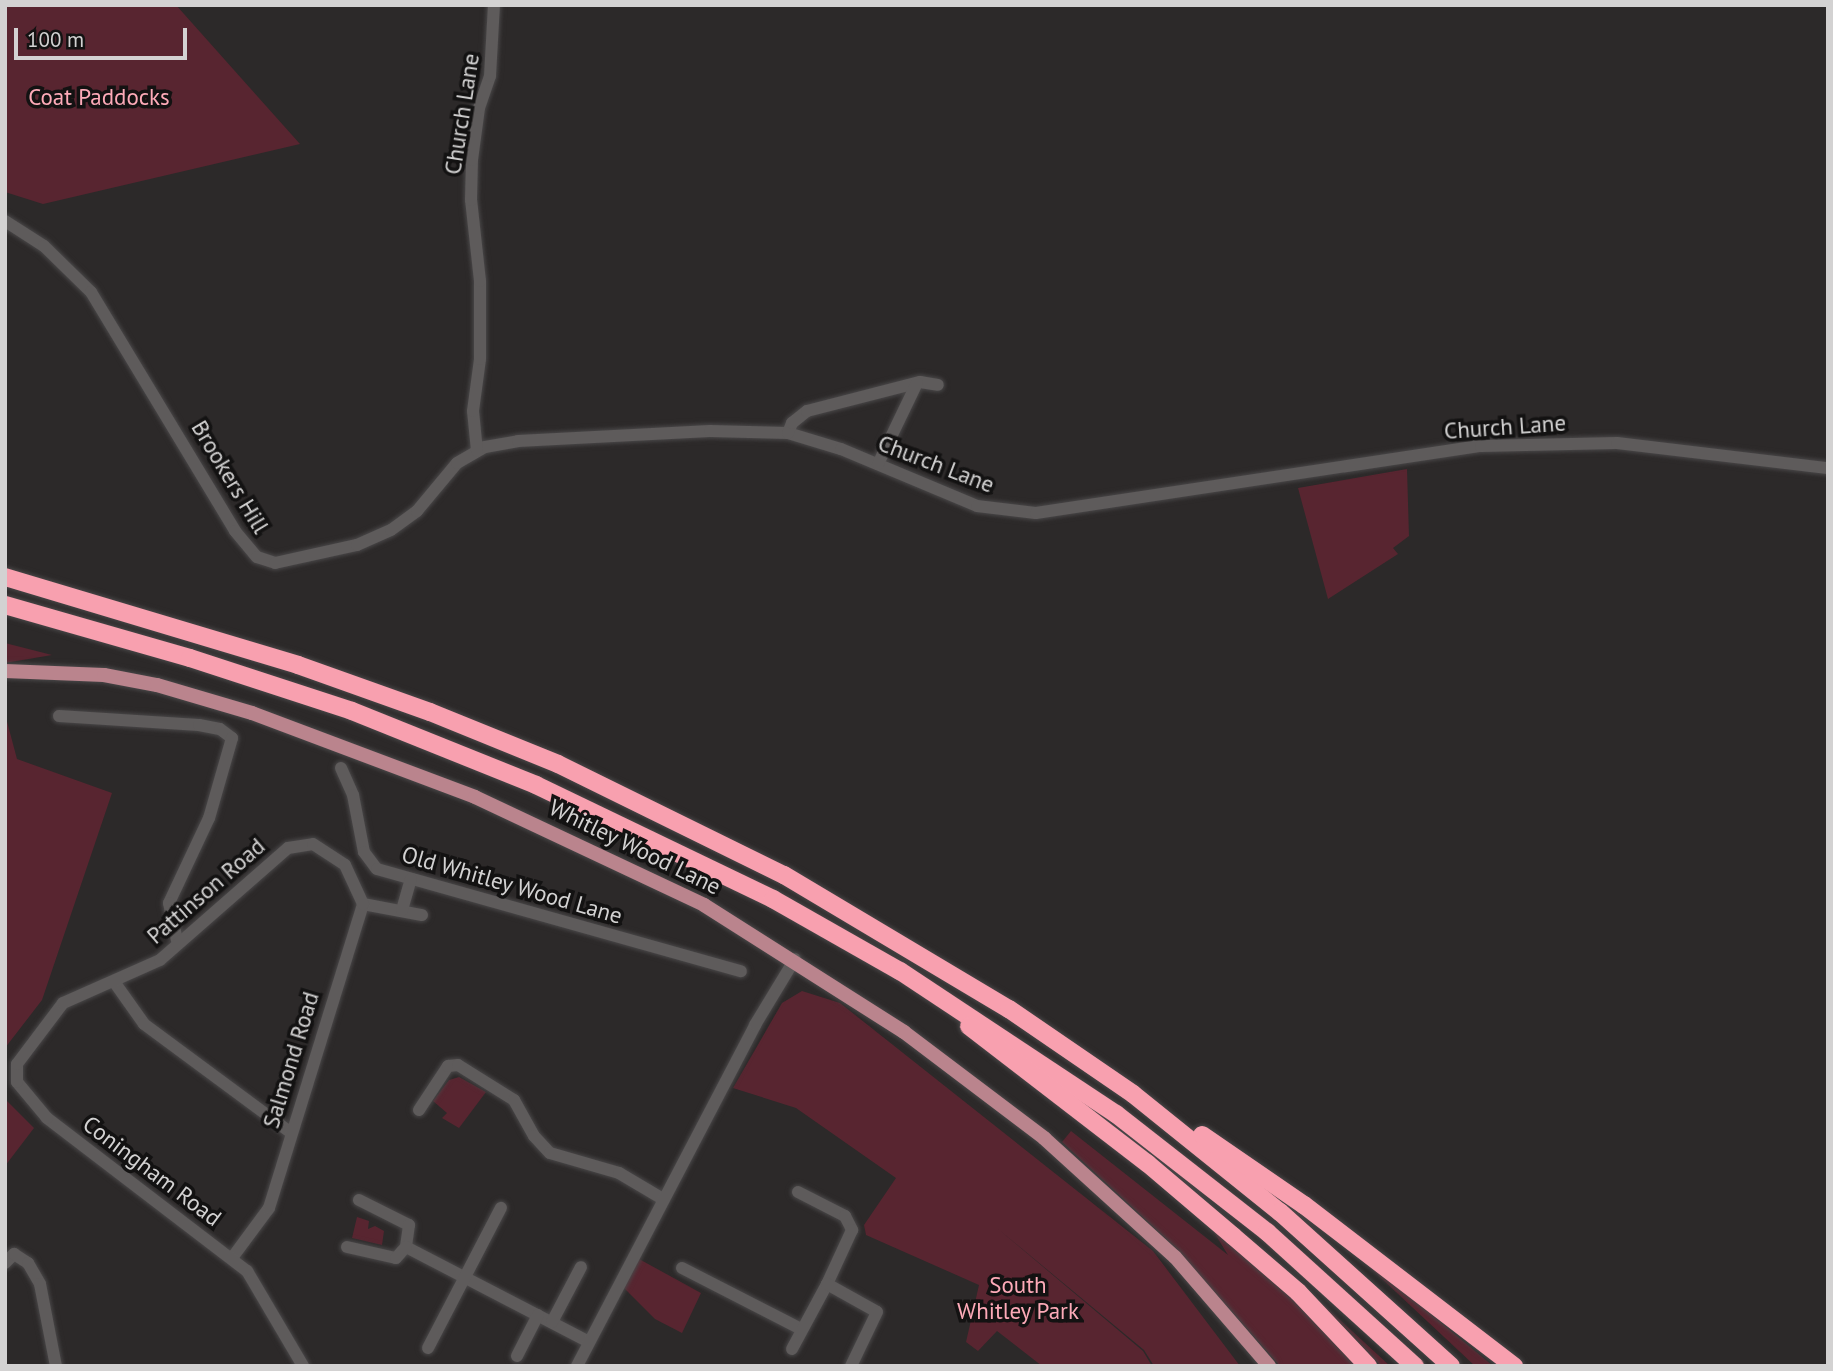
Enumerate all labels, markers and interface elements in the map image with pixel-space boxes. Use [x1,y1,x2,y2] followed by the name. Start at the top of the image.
[18,14,191,58] scale bar
[27,26,84,53] text: 100 m
[439,52,485,176] street label: Church Lane
[28,83,170,111] park label: Coat Paddocks
[1443,409,1567,445] street label: Church Lane
[185,415,275,539] street label: Brookers Hill
[874,429,998,499] street label: Church Lane
[544,793,726,901] street label: Whitley Wood Lane
[141,832,271,950] street label: Pattinson Road
[398,840,626,930] street label: Old Whitley Wood Lane
[257,988,325,1132] street label: Salmond Road
[77,1110,227,1232] street label: Coningham Road
[957,1271,1079,1325] park label: South Whitley Park

